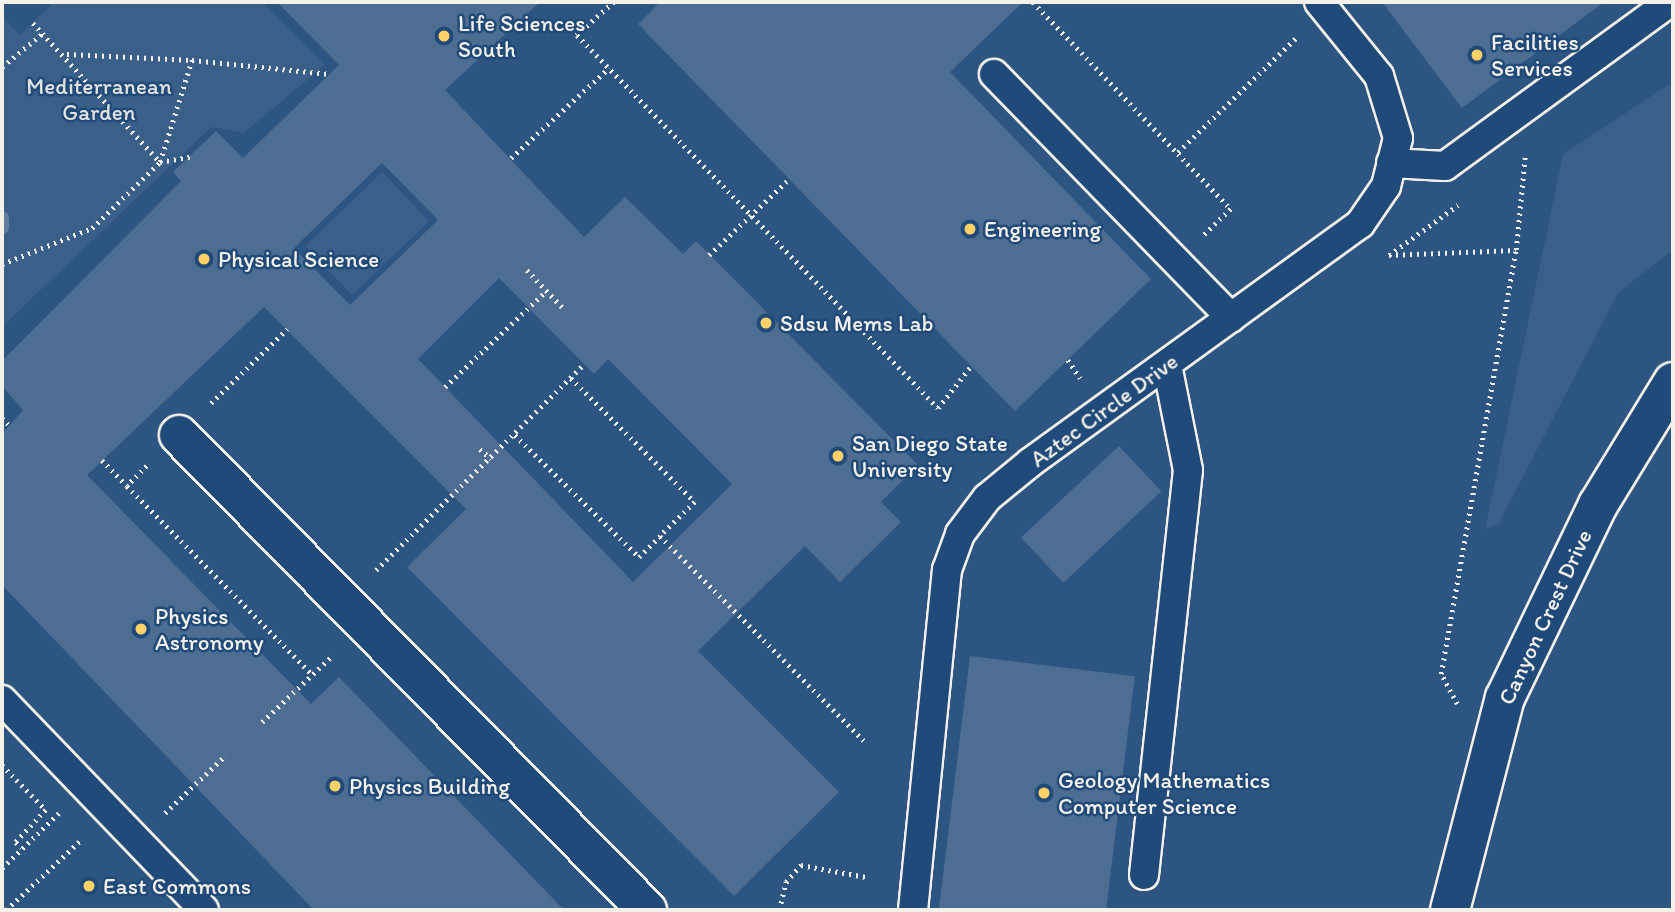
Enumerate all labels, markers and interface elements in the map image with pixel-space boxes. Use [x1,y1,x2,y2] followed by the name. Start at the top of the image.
[458,9,585,63] place label: Life Sciences South
[436,28,452,44] marker: Life Sciences South
[1491,28,1579,82] place label: Facilities Services
[1469,47,1485,63] marker: Facilities Services
[26,72,172,126] park label: Mediterranean Garden
[984,215,1101,243] place label: Engineering
[962,221,978,237] marker: Engineering
[218,245,379,273] place label: Physical Science
[196,251,212,267] marker: Physical Science
[780,309,933,337] place label: Sdsu Mems Lab
[758,315,774,331] marker: Sdsu Mems Lab
[1025,347,1183,473] street label: Aztec Circle Drive
[852,429,1009,483] place label: San Diego State University
[830,448,846,464] marker: San Diego State University
[1492,525,1598,709] street label: Canyon Crest Drive
[155,602,264,656] place label: Physics Astronomy
[133,621,149,637] marker: Physics Astronomy
[1058,766,1270,820] place label: Geology Mathematics Computer Science
[349,772,511,800] place label: Physics Building
[327,778,343,794] marker: Physics Building
[1036,785,1052,801] marker: Geology Mathematics Computer Science
[103,872,251,900] place label: East Commons
[81,878,97,894] marker: East Commons

